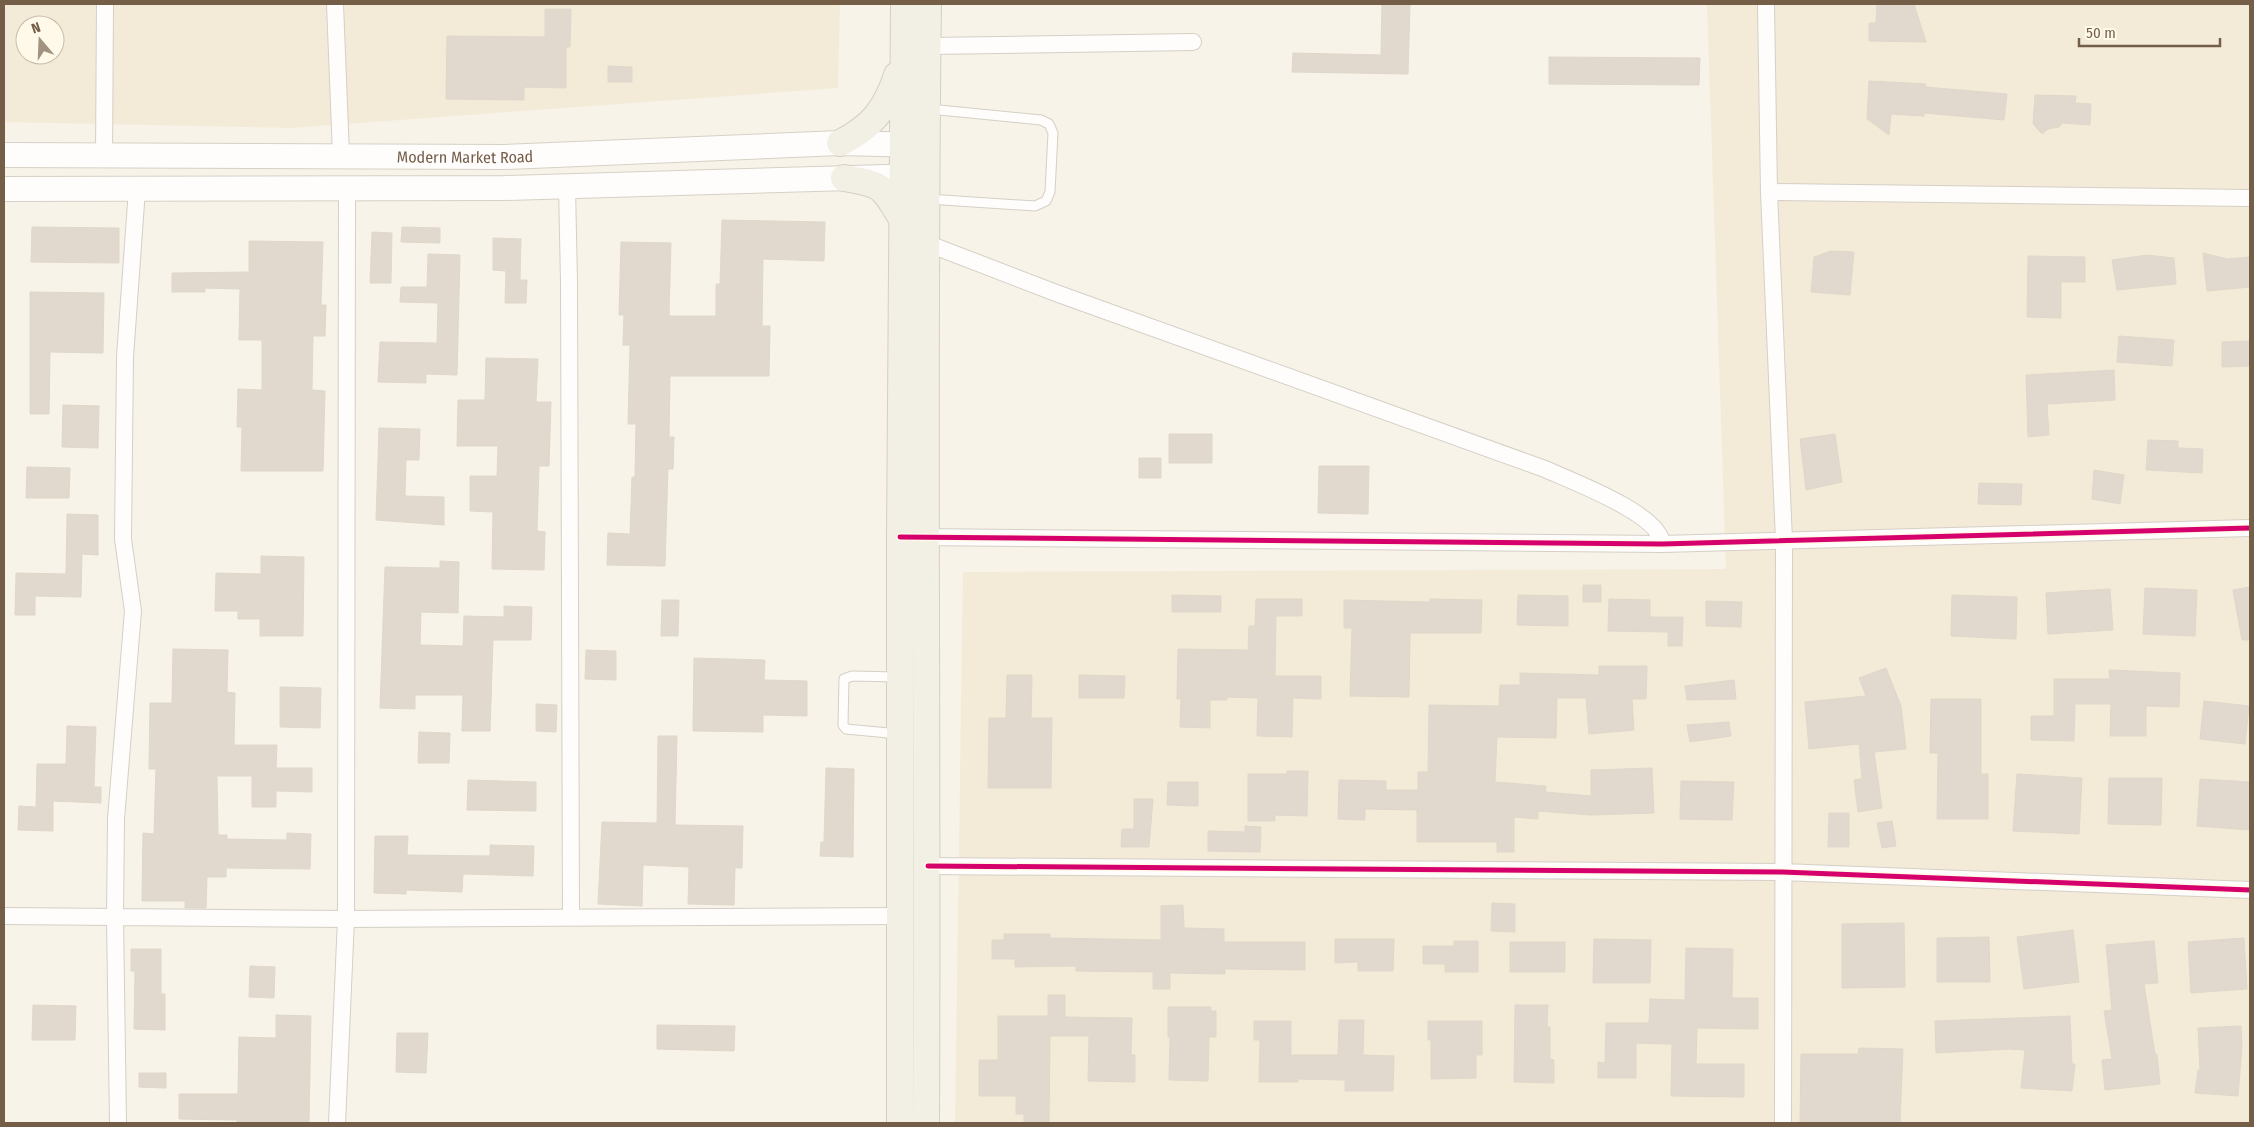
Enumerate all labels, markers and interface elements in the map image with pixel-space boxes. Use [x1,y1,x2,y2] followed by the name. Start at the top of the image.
[15,15,65,65] north arrow
[2079,15,2220,47] scale bar
[29,19,43,38] text: N
[2086,24,2116,42] text: 50 m
[397,147,534,167] street label: Modern Market Road

